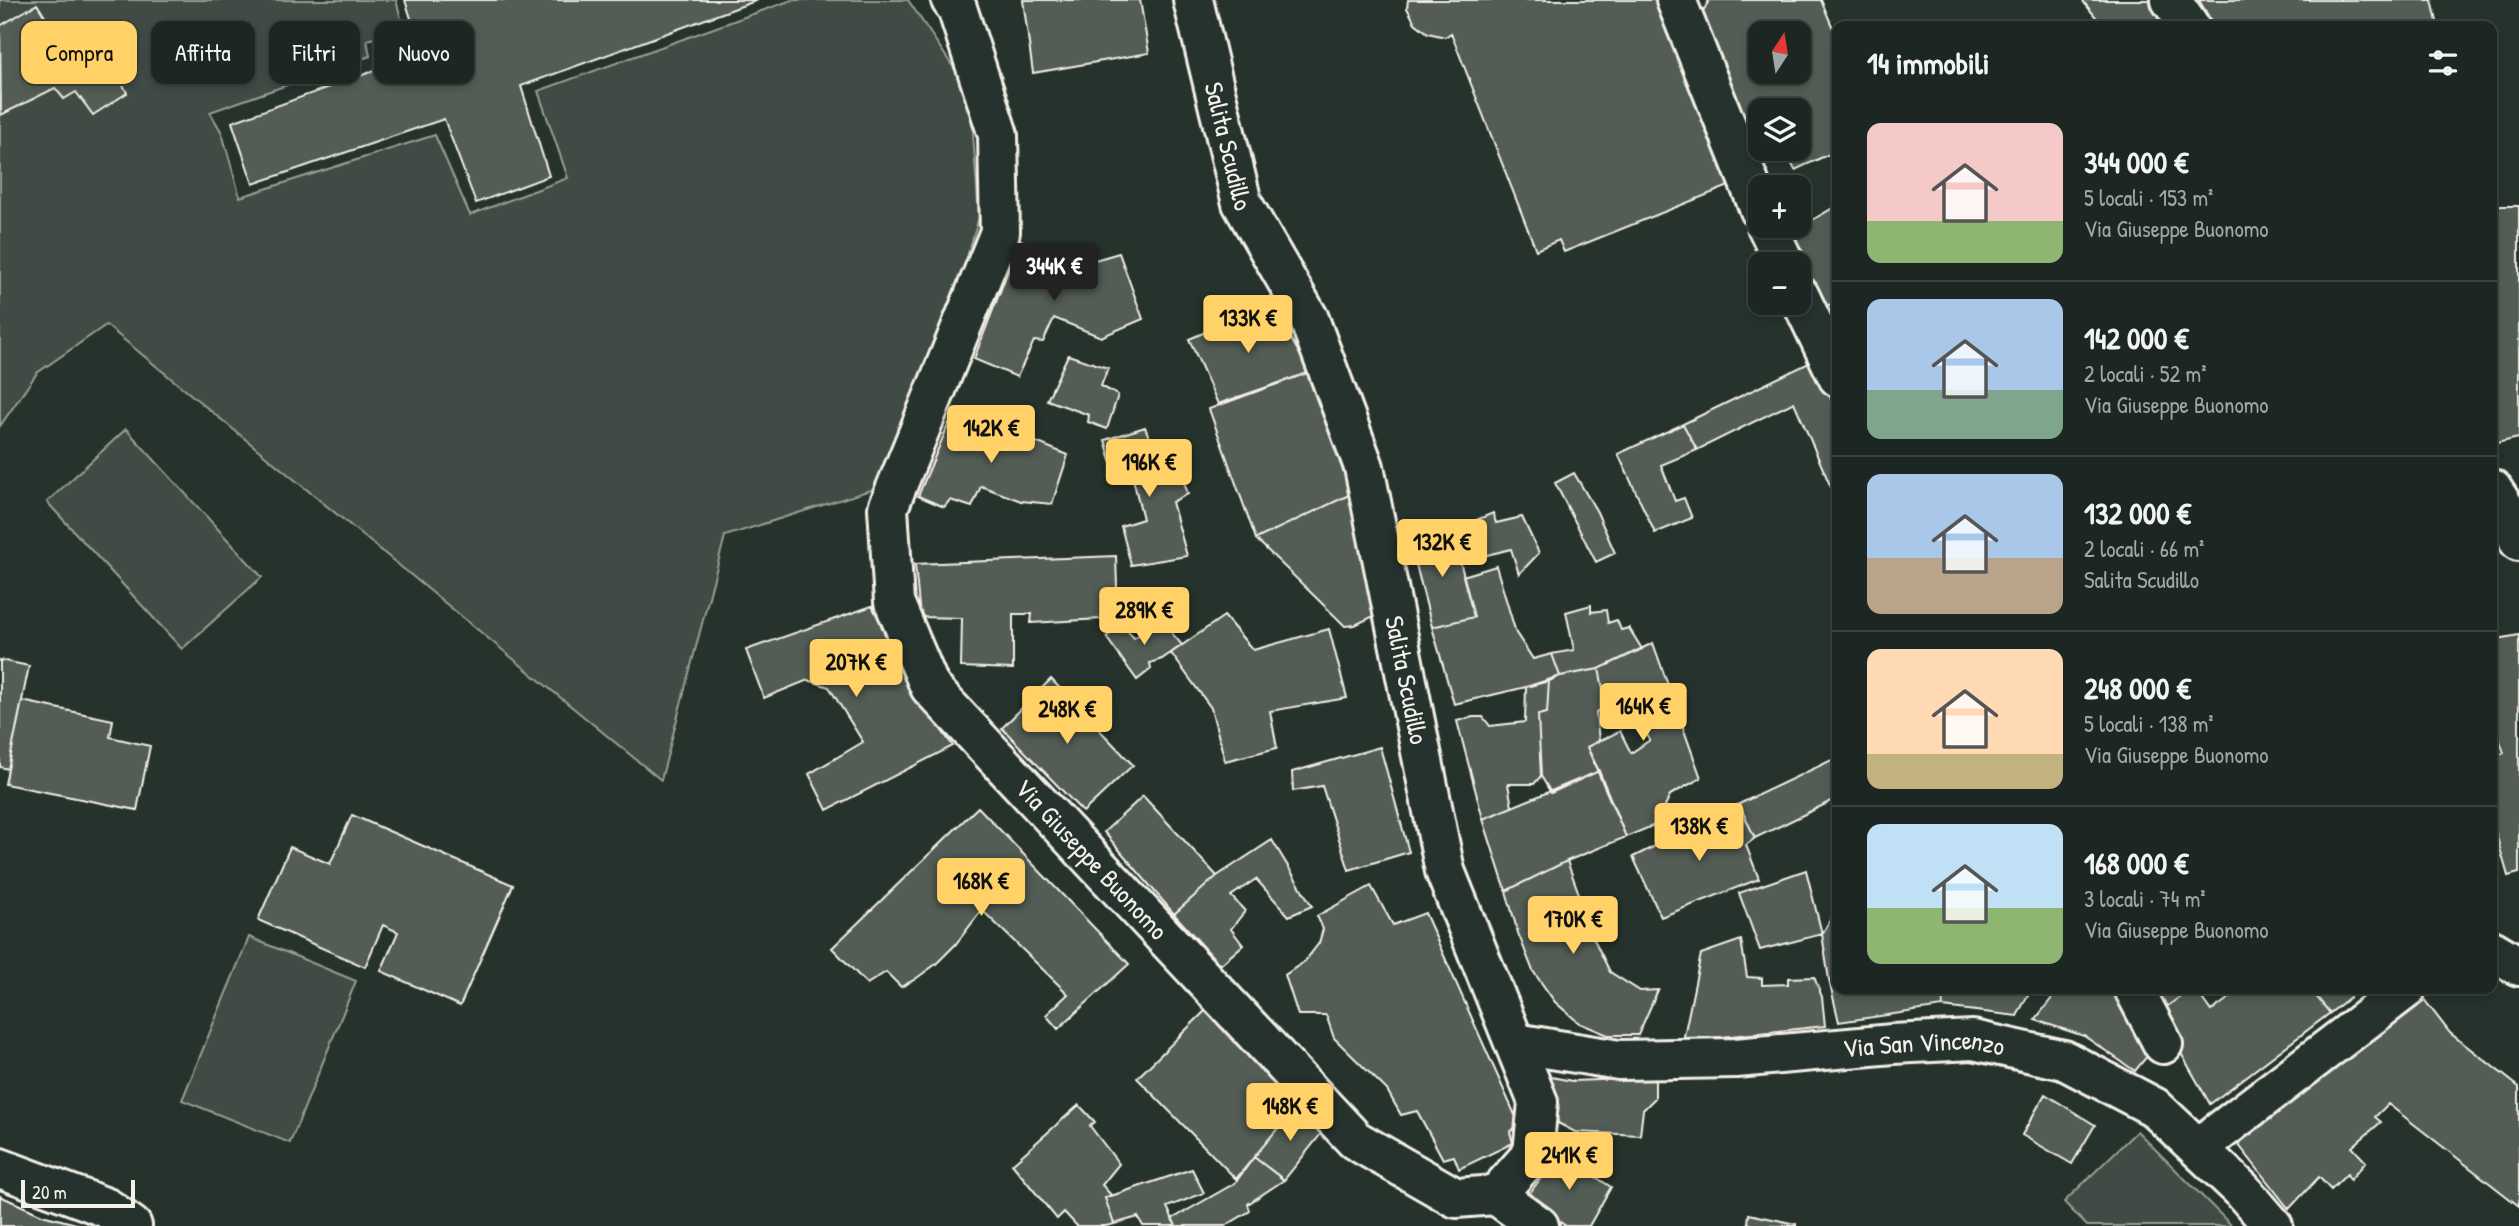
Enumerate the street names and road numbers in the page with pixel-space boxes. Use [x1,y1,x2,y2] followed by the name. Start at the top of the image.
[1196,78,1261,217] street label: Salita Scudillo
[1377,613,1437,747] street label: Salita Scudillo
[1008,771,1176,947] street label: Via Giuseppe Buonomo
[1841,1022,2008,1065] street label: Via San Vincenzo

